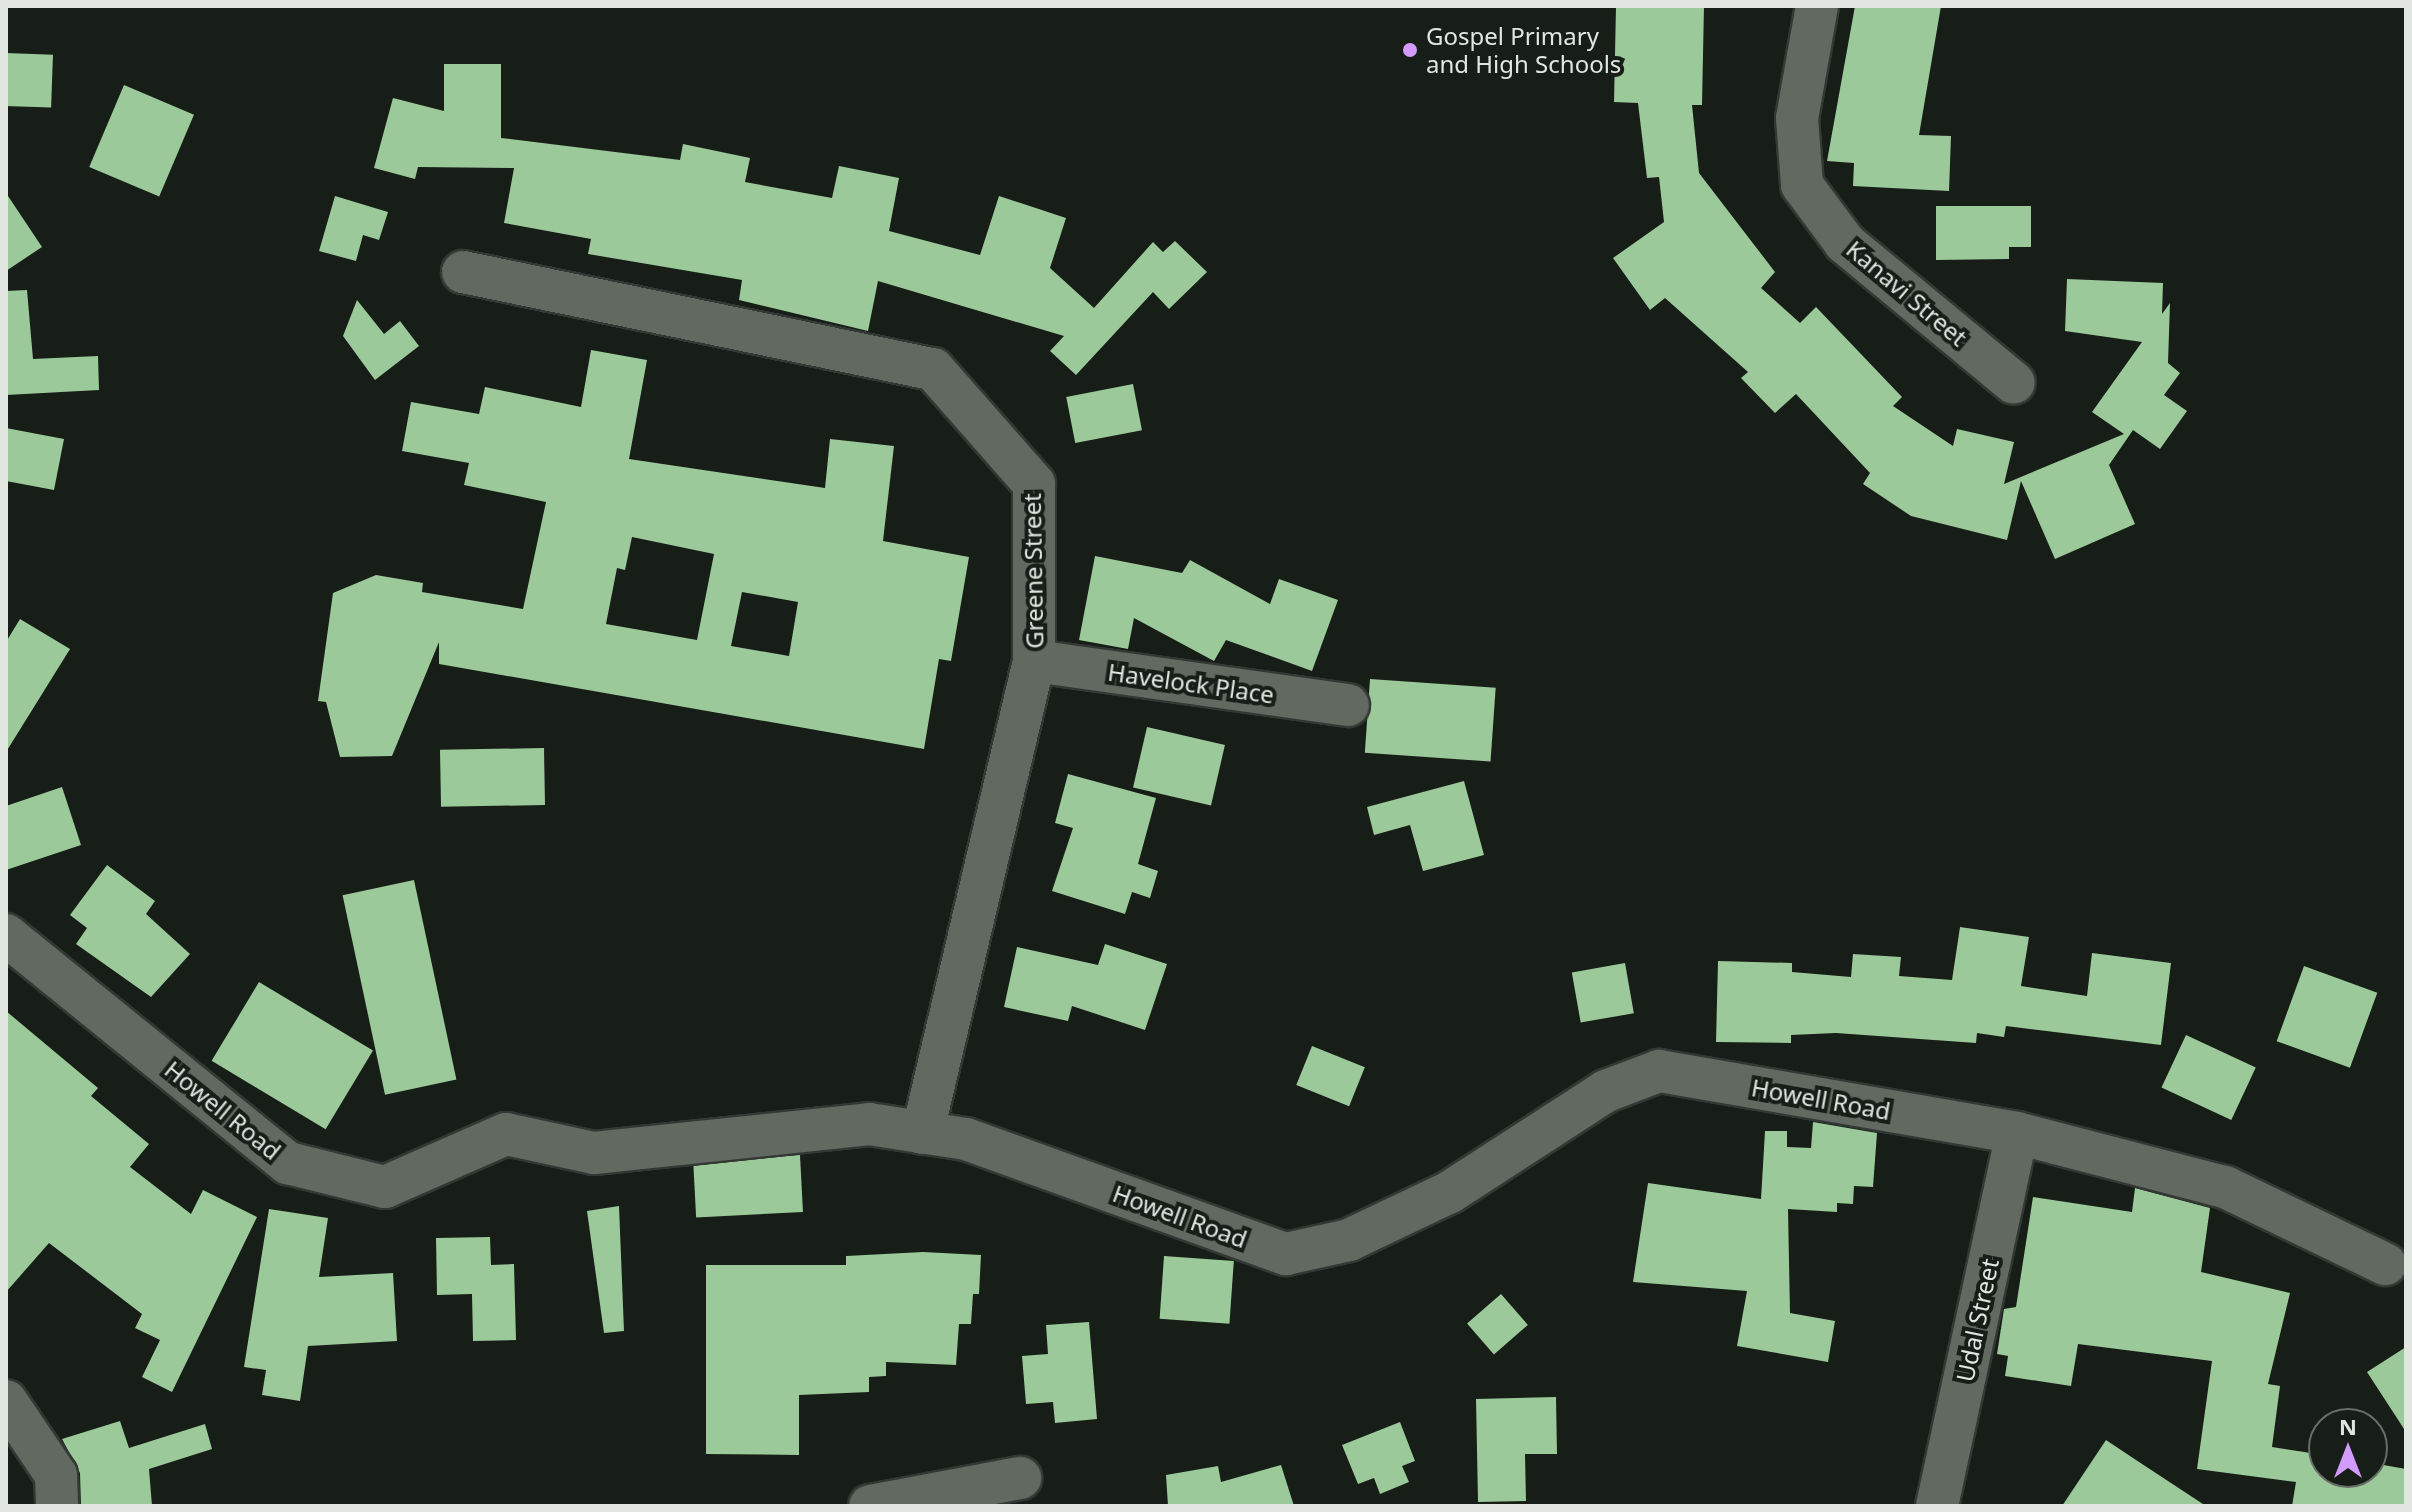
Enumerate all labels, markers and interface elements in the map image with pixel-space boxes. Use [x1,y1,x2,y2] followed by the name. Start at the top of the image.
[1426,22,1621,78] place label: Gospel Primary and High Schools
[1401,41,1419,59] marker: Gospel Primary and High Schools
[1841,234,1973,352] street label: Kanavi Street
[1017,493,1049,649] street label: Greene Street
[1106,657,1276,709] street label: Havelock Place
[159,1055,287,1165] street label: Howell Road
[1749,1073,1893,1125] street label: Howell Road
[1109,1178,1251,1254] street label: Howell Road
[1950,1256,2004,1384] street label: Udal Street
[2308,1408,2388,1488] north arrow
[2339,1411,2357,1441] text: N

